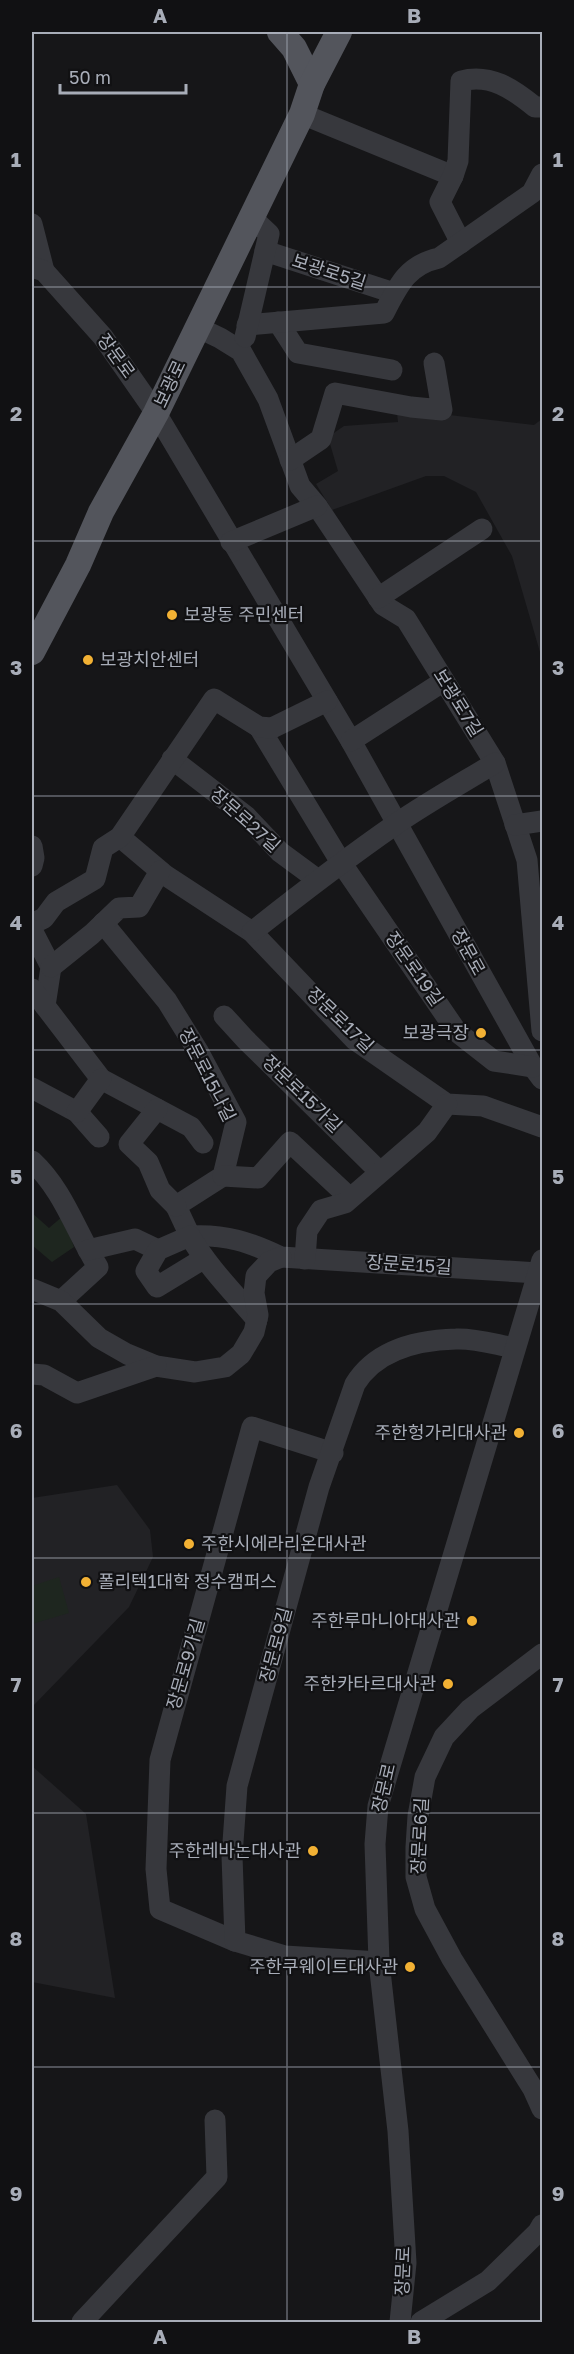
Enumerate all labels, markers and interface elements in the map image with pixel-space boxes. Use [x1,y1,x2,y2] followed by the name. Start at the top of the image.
[153,3,167,27] text: A
[407,3,421,27] text: B
[60,57,186,95] scale bar
[69,66,111,88] text: 50 m
[11,147,21,171] text: 1
[553,147,563,171] text: 1
[289,249,369,293] street label: 보광로5길
[93,329,140,382] street label: 장문로
[149,356,190,411] street label: 보광로
[10,401,22,425] text: 2
[552,401,564,425] text: 2
[184,603,304,625] place label: 보광동 주민센터
[165,608,179,622] marker: 보광동 주민센터
[100,648,199,670] place label: 보광치안센터
[81,653,95,667] marker: 보광치안센터
[10,655,22,679] text: 3
[552,655,564,679] text: 3
[429,665,488,740] street label: 보광로7길
[206,782,285,856] street label: 장문로27길
[10,910,22,934] text: 4
[552,910,564,934] text: 4
[447,924,491,979] street label: 장문로
[381,927,448,1010] street label: 장문로19길
[303,982,379,1057] street label: 장문로17길
[403,1021,469,1043] place label: 보광극장
[175,1024,241,1125] street label: 장문로15나길
[474,1026,488,1040] marker: 보광극장
[258,1050,347,1137] street label: 장문로15가길
[10,1164,22,1188] text: 5
[552,1164,564,1188] text: 5
[366,1250,452,1278] street label: 장문로15길
[10,1418,22,1442] text: 6
[552,1418,564,1442] text: 6
[375,1421,507,1443] place label: 주한헝가리대사관
[512,1426,526,1440] marker: 주한헝가리대사관
[201,1532,367,1554] place label: 주한시에라리온대사관
[182,1537,196,1551] marker: 주한시에라리온대사관
[98,1570,277,1592] place label: 폴리텍1대학 정수캠퍼스
[79,1575,93,1589] marker: 폴리텍1대학 정수캠퍼스
[254,1605,296,1685] street label: 장문로9길
[311,1609,460,1631] place label: 주한루마니아대사관
[465,1614,479,1628] marker: 주한루마니아대사관
[162,1616,209,1712] street label: 장문로9가길
[11,1672,22,1696] text: 7
[304,1672,436,1694] place label: 주한카타르대사관
[553,1672,564,1696] text: 7
[441,1677,455,1691] marker: 주한카타르대사관
[367,1761,399,1814] street label: 장문로
[406,1797,432,1875] street label: 장문로6길
[169,1839,301,1861] place label: 주한레바논대사관
[306,1844,320,1858] marker: 주한레바논대사관
[10,1926,22,1950] text: 8
[552,1926,564,1950] text: 8
[249,1955,398,1977] place label: 주한쿠웨이트대사관
[403,1960,417,1974] marker: 주한쿠웨이트대사관
[10,2181,22,2205] text: 9
[552,2181,564,2205] text: 9
[390,2246,414,2296] street label: 장문로
[153,2324,167,2348] text: A
[407,2324,421,2348] text: B

